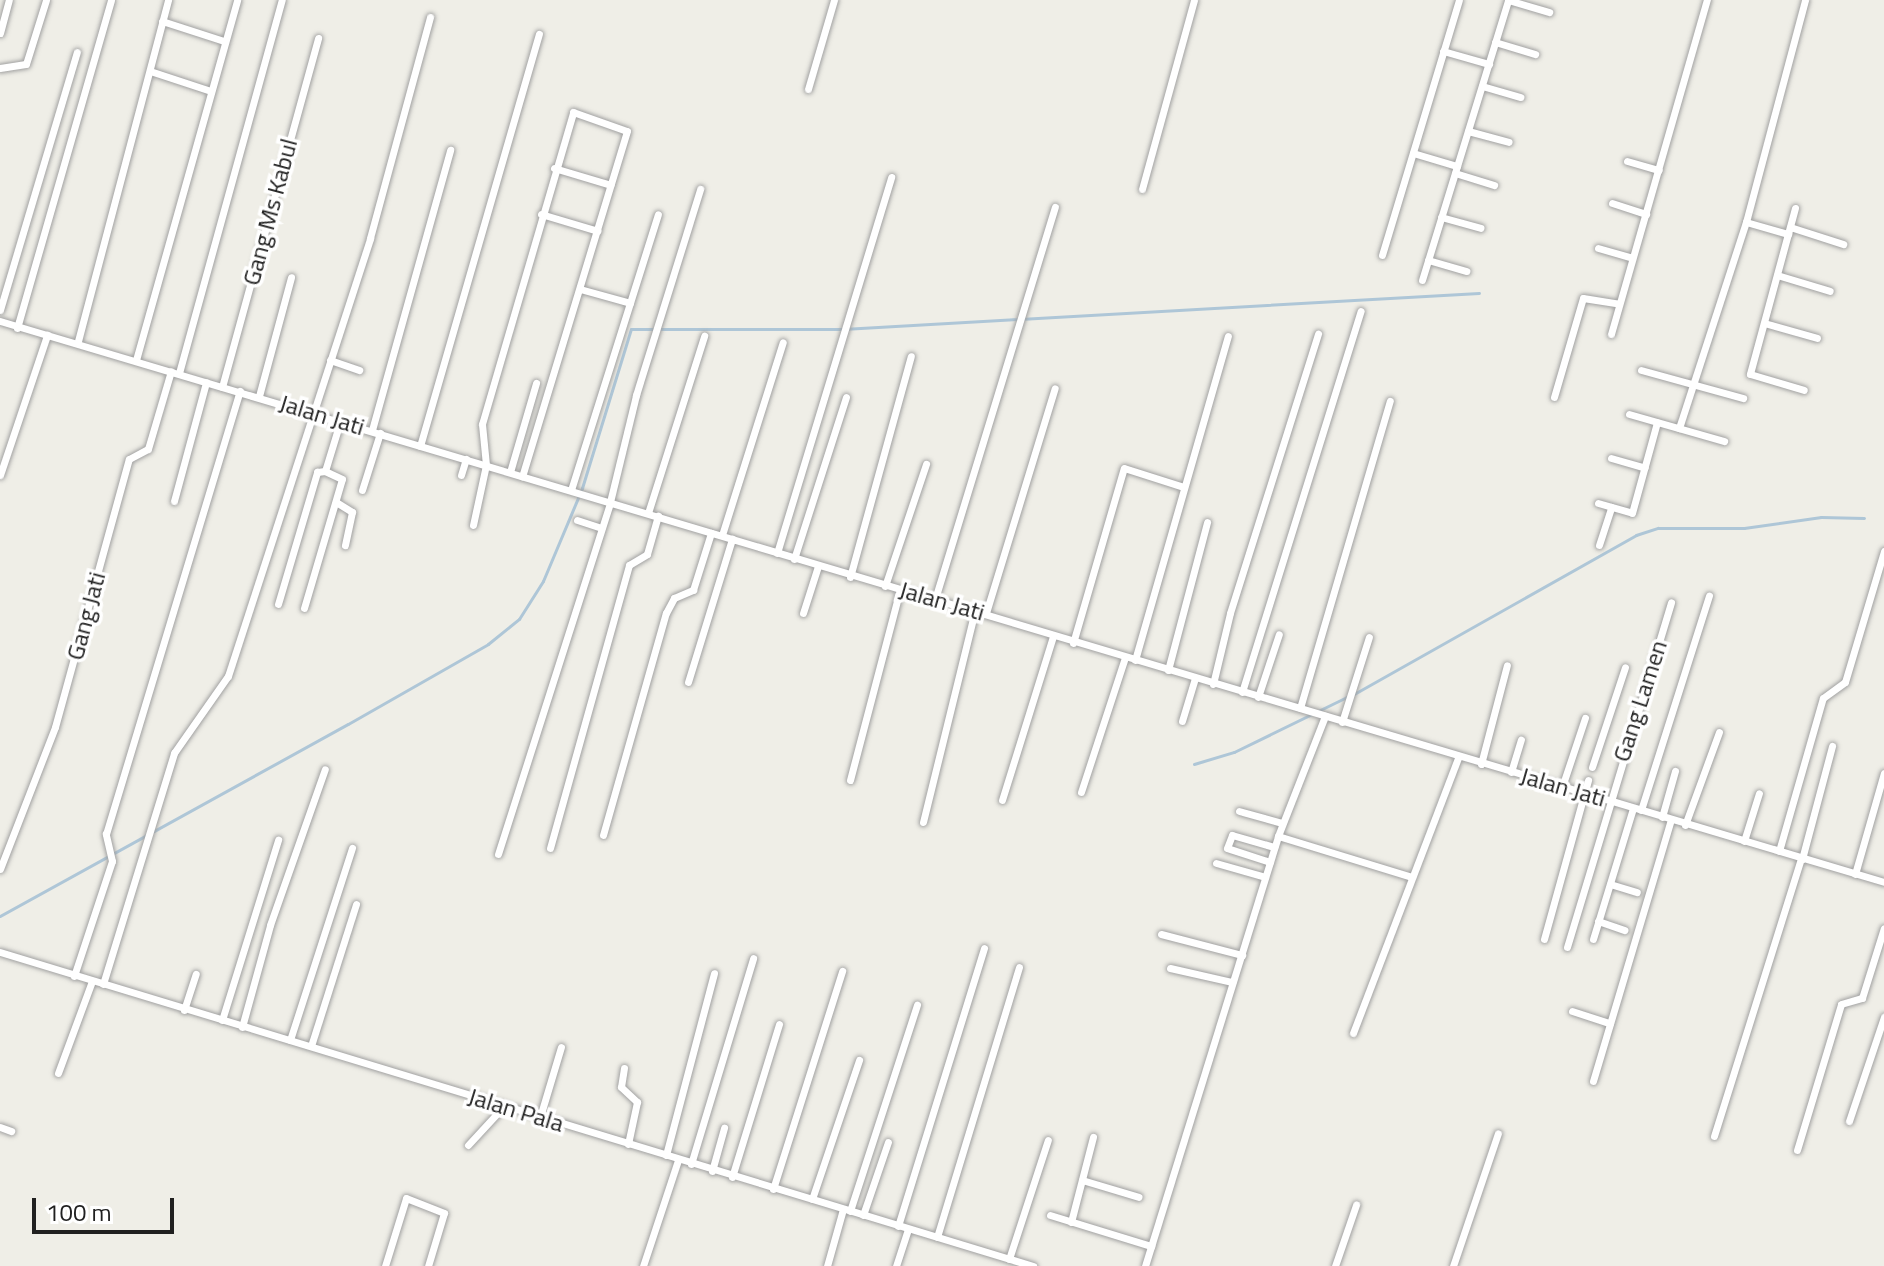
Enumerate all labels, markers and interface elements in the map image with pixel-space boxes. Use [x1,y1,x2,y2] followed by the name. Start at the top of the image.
[237,136,303,288] street label: Gang Ms Kabul
[276,388,368,442] street label: Jalan Jati
[60,569,112,663] street label: Gang Jati
[896,575,988,627] street label: Jalan Jati
[1607,637,1673,765] street label: Gang Lamen
[1517,761,1609,813] street label: Jalan Jati
[465,1082,567,1138] street label: Jalan Pala
[36,1182,178,1232] scale bar
[46,1194,112,1230] text: 100 m

